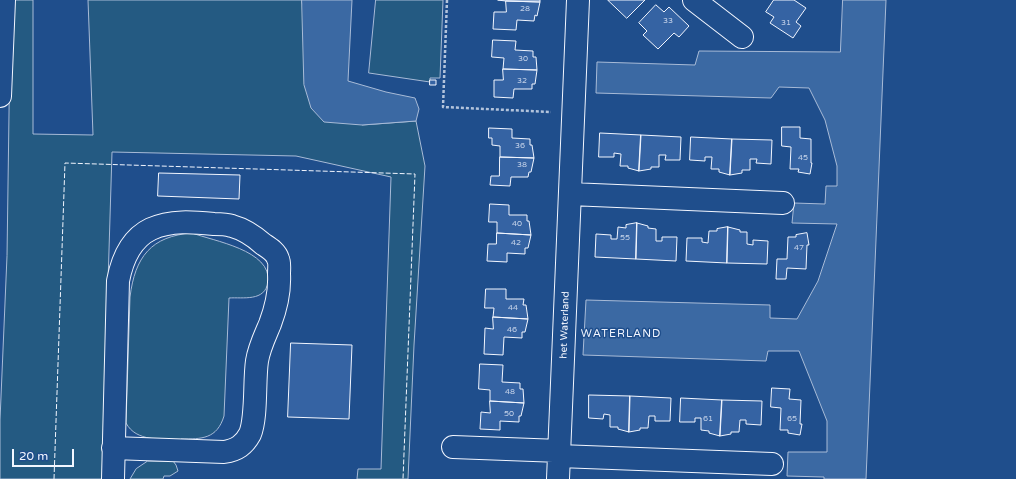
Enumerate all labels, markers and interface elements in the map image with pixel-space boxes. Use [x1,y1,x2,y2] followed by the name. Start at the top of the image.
[520,4,530,14] house number: 28
[663,16,673,26] house number: 33
[781,18,791,28] house number: 31
[518,54,528,64] house number: 30
[517,76,527,86] house number: 32
[515,141,525,151] house number: 36
[798,153,808,163] house number: 45
[517,160,527,170] house number: 38
[512,219,522,229] house number: 40
[620,233,630,243] house number: 55
[511,238,521,248] house number: 42
[794,243,804,253] house number: 47
[558,291,572,359] street label: het Waterland
[508,303,518,313] house number: 44
[507,325,517,335] house number: 46
[581,327,661,341] district label: WATERLAND
[505,387,515,397] house number: 48
[504,409,514,419] house number: 50
[703,414,713,424] house number: 61
[787,414,797,424] house number: 65
[14,441,76,467] scale bar
[19,449,48,463] text: 20 m

